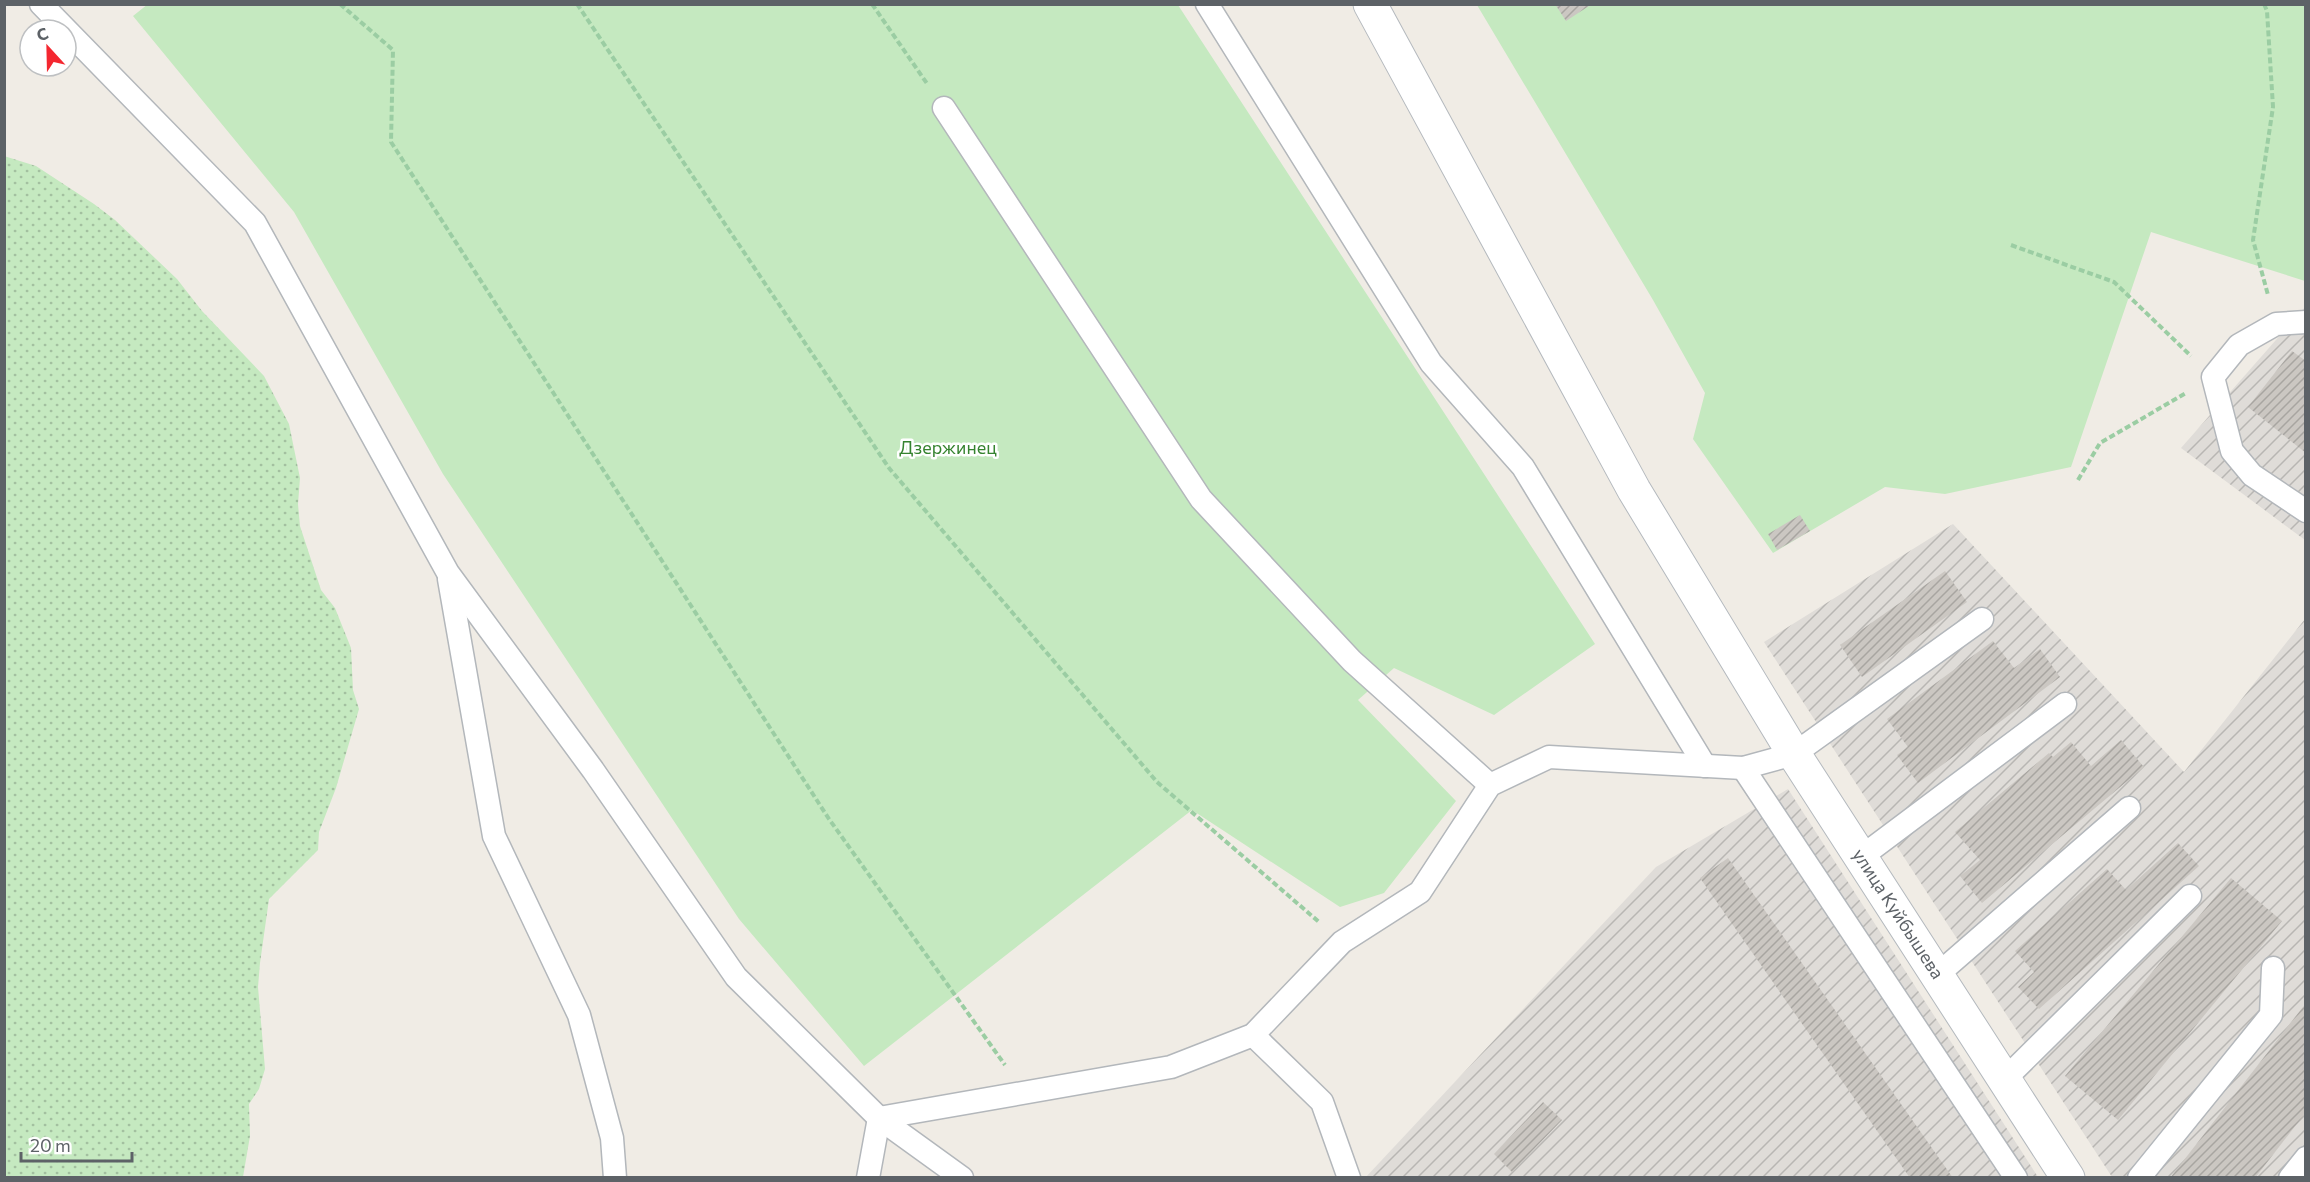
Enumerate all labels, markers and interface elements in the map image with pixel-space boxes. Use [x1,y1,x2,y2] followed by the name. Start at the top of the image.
[18,18,78,78] north arrow
[34,23,51,44] text: С
[899,436,997,458] park label: Дзержинец
[1848,844,1949,983] street label: улица Куйбышева
[21,1125,132,1163] scale bar
[30,1134,71,1156] text: 20 m

